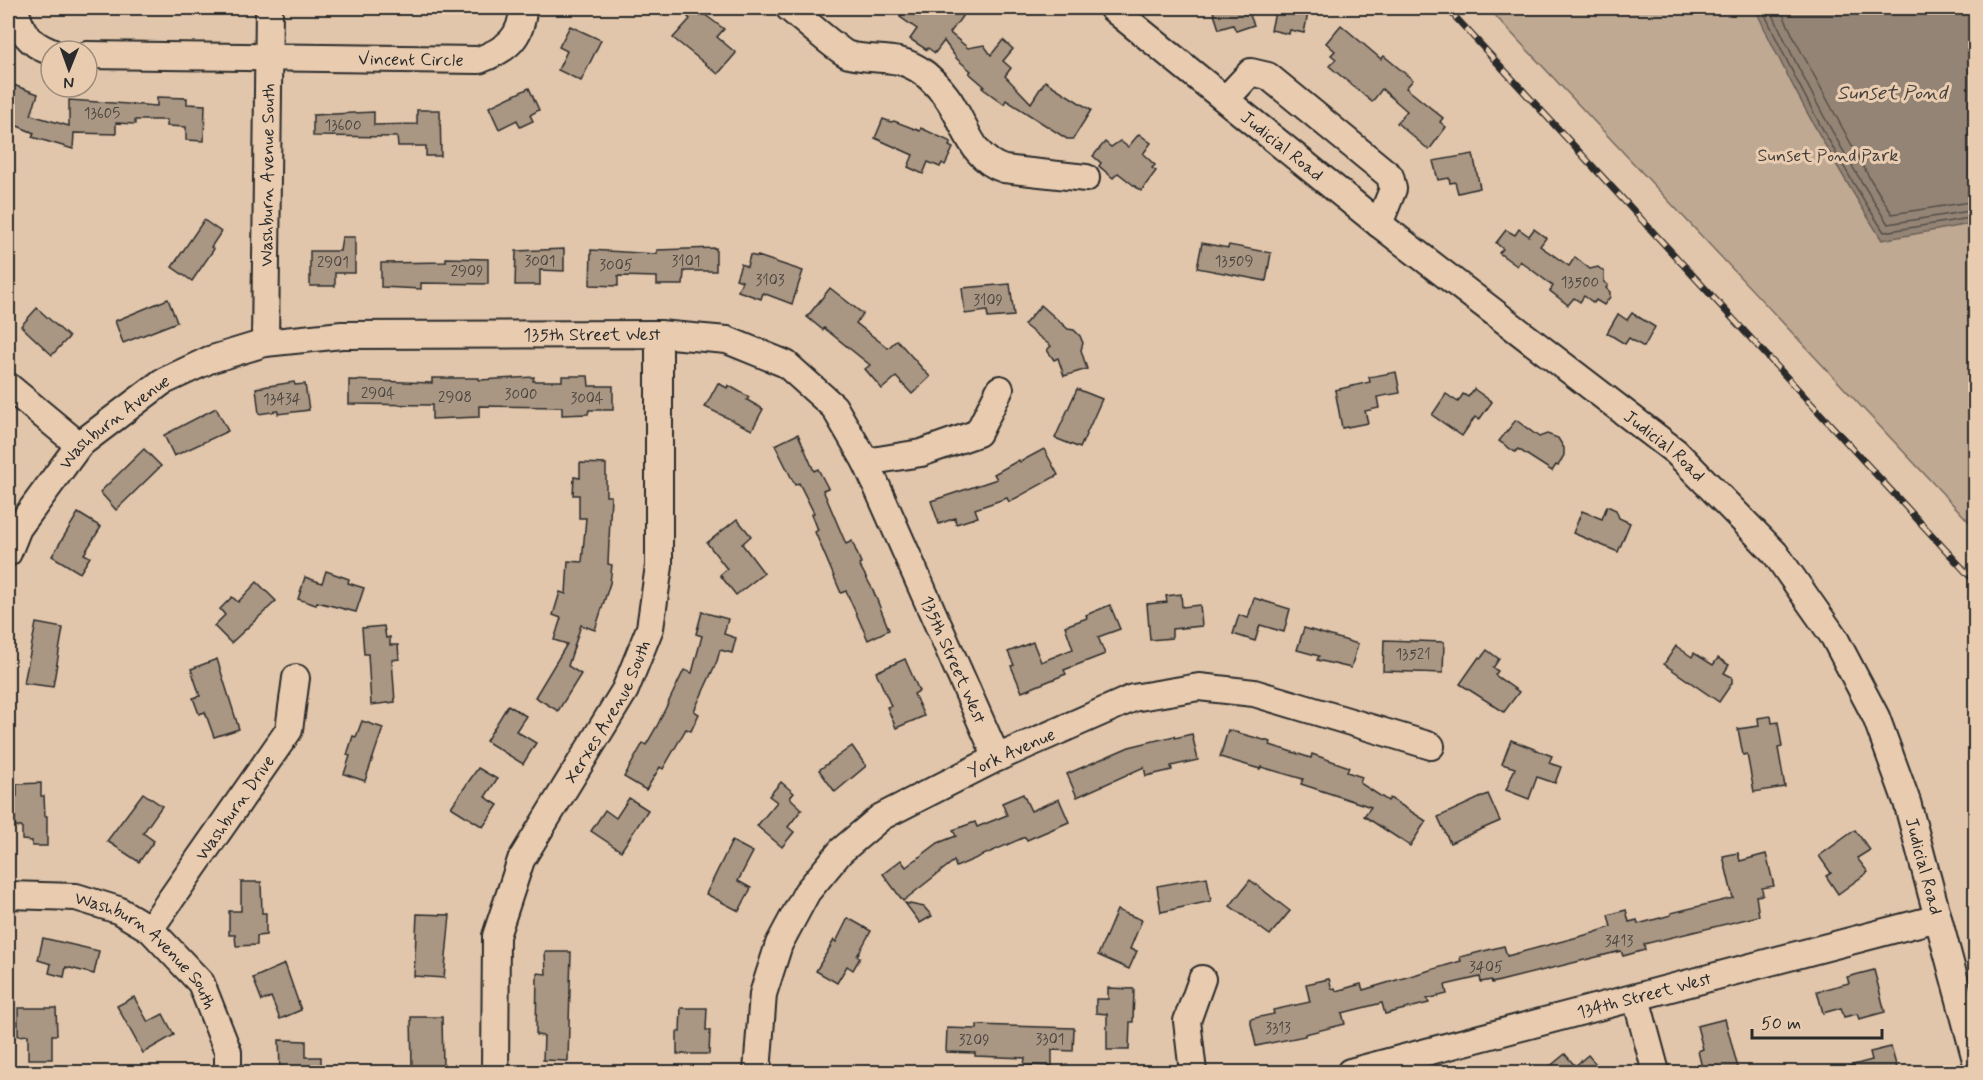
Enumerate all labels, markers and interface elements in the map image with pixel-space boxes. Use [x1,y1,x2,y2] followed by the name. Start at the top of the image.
[39,39,99,99] north arrow
[358,47,464,73] street label: Vincent Circle
[63,72,74,93] text: N
[1837,80,1950,107] water label: Sunset Pond
[255,83,281,267] street label: Washburn Avenue South
[84,104,120,124] house number: 13605
[1235,106,1328,187] street label: Judicial Road
[324,116,362,136] house number: 13600
[1758,144,1898,168] park label: Sunset Pond Park
[524,252,556,272] house number: 3001
[672,252,700,272] house number: 3101
[1215,252,1253,272] house number: 13509
[317,253,349,273] house number: 2901
[599,256,633,276] house number: 3005
[451,262,483,282] house number: 2909
[755,271,785,291] house number: 3103
[1561,273,1599,293] house number: 13500
[973,291,1003,311] house number: 3109
[523,323,661,347] street label: 135th Street West
[54,369,174,475] street label: Washburn Avenue
[361,384,395,404] house number: 2904
[505,385,537,405] house number: 3000
[438,388,472,408] house number: 2908
[570,389,604,409] house number: 3004
[263,390,301,410] house number: 13434
[1618,405,1710,488] street label: Judicial Road
[914,592,991,728] street label: 135th Street West
[560,637,657,788] street label: Xerxes Avenue South
[1395,645,1431,665] house number: 13521
[964,723,1059,784] street label: York Avenue
[190,751,281,866] street label: Washburn Drive
[1899,815,1948,918] street label: Judicial Road
[71,886,221,1013] street label: Washburn Avenue South
[1605,932,1633,952] house number: 3413
[1469,958,1503,978] house number: 3405
[1575,967,1715,1025] street label: 134th Street West
[1752,1002,1882,1040] scale bar
[1761,1012,1801,1036] text: 50 m
[1265,1019,1291,1039] house number: 3313
[1036,1030,1064,1050] house number: 3301
[958,1031,990,1051] house number: 3209

